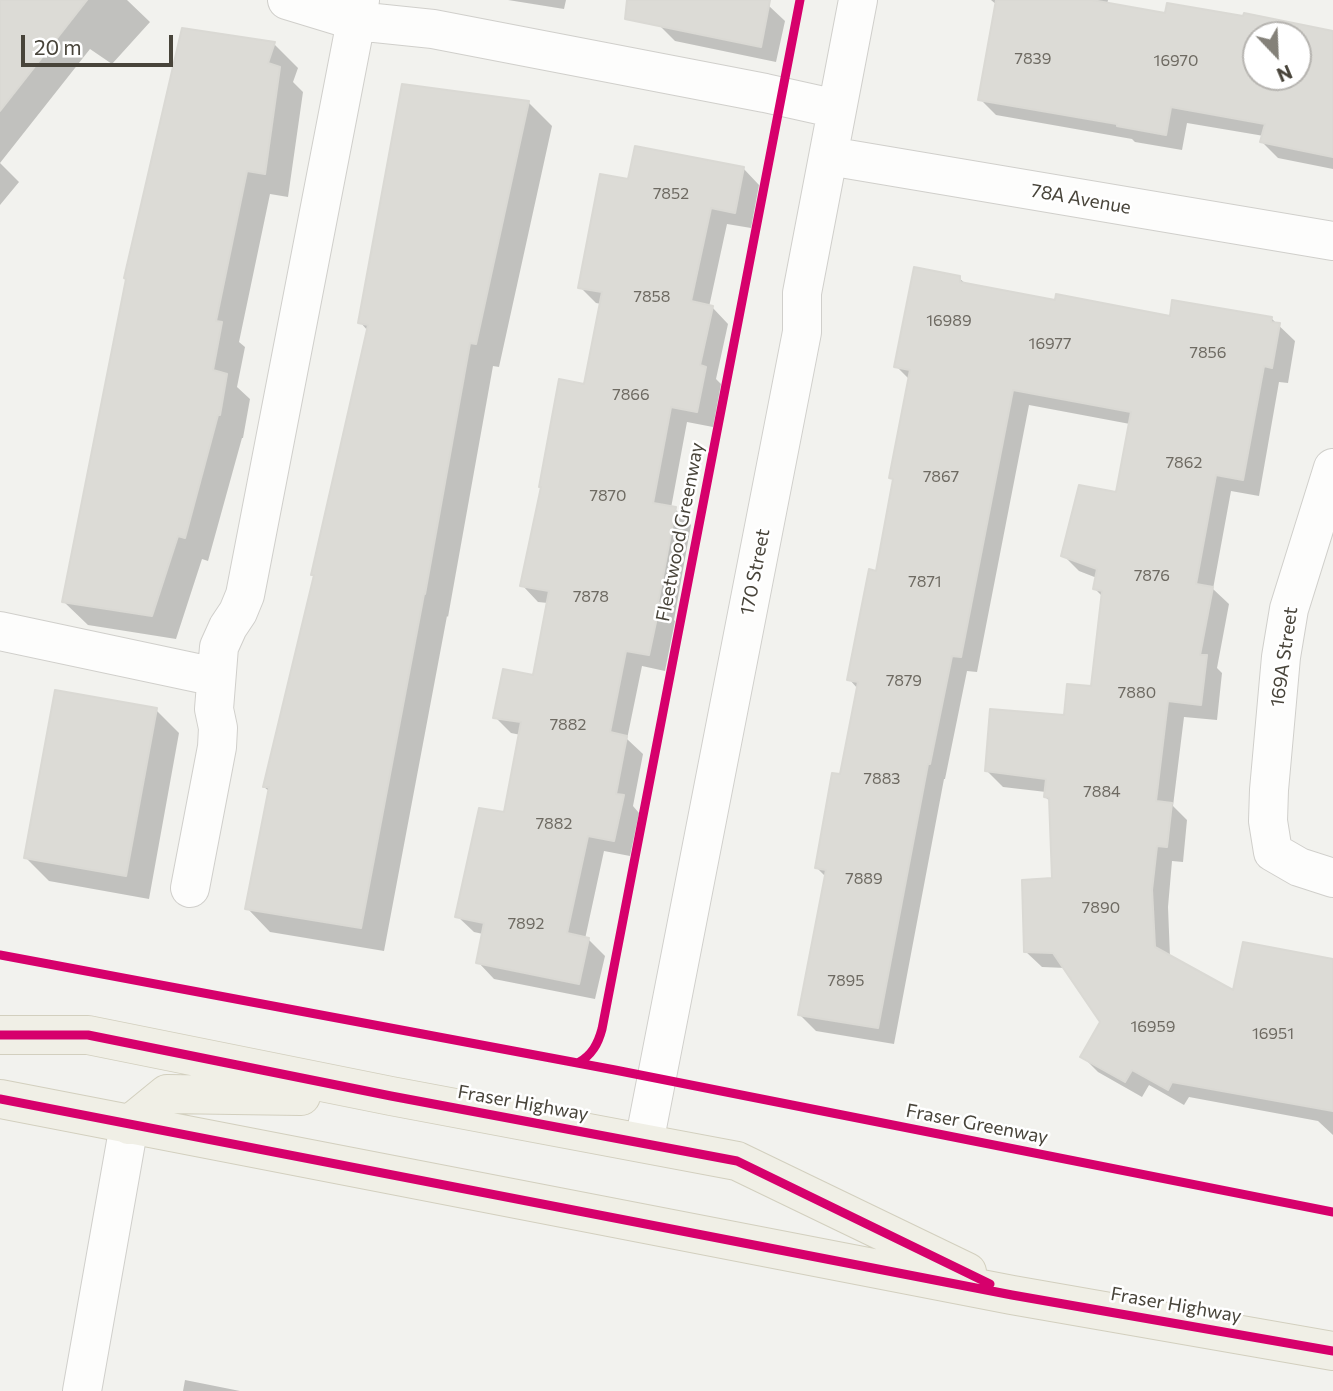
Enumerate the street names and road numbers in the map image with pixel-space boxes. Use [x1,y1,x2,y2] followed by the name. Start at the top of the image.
[1029,179,1133,219] street label: 78A Avenue
[651,440,709,624] street label: Fleetwood Greenway
[735,527,775,617] street label: 170 Street
[1266,605,1302,709] street label: 169A Street
[456,1080,590,1126] street label: Fraser Highway
[904,1099,1050,1149] street label: Fraser Greenway
[1109,1282,1243,1328] street label: Fraser Highway

